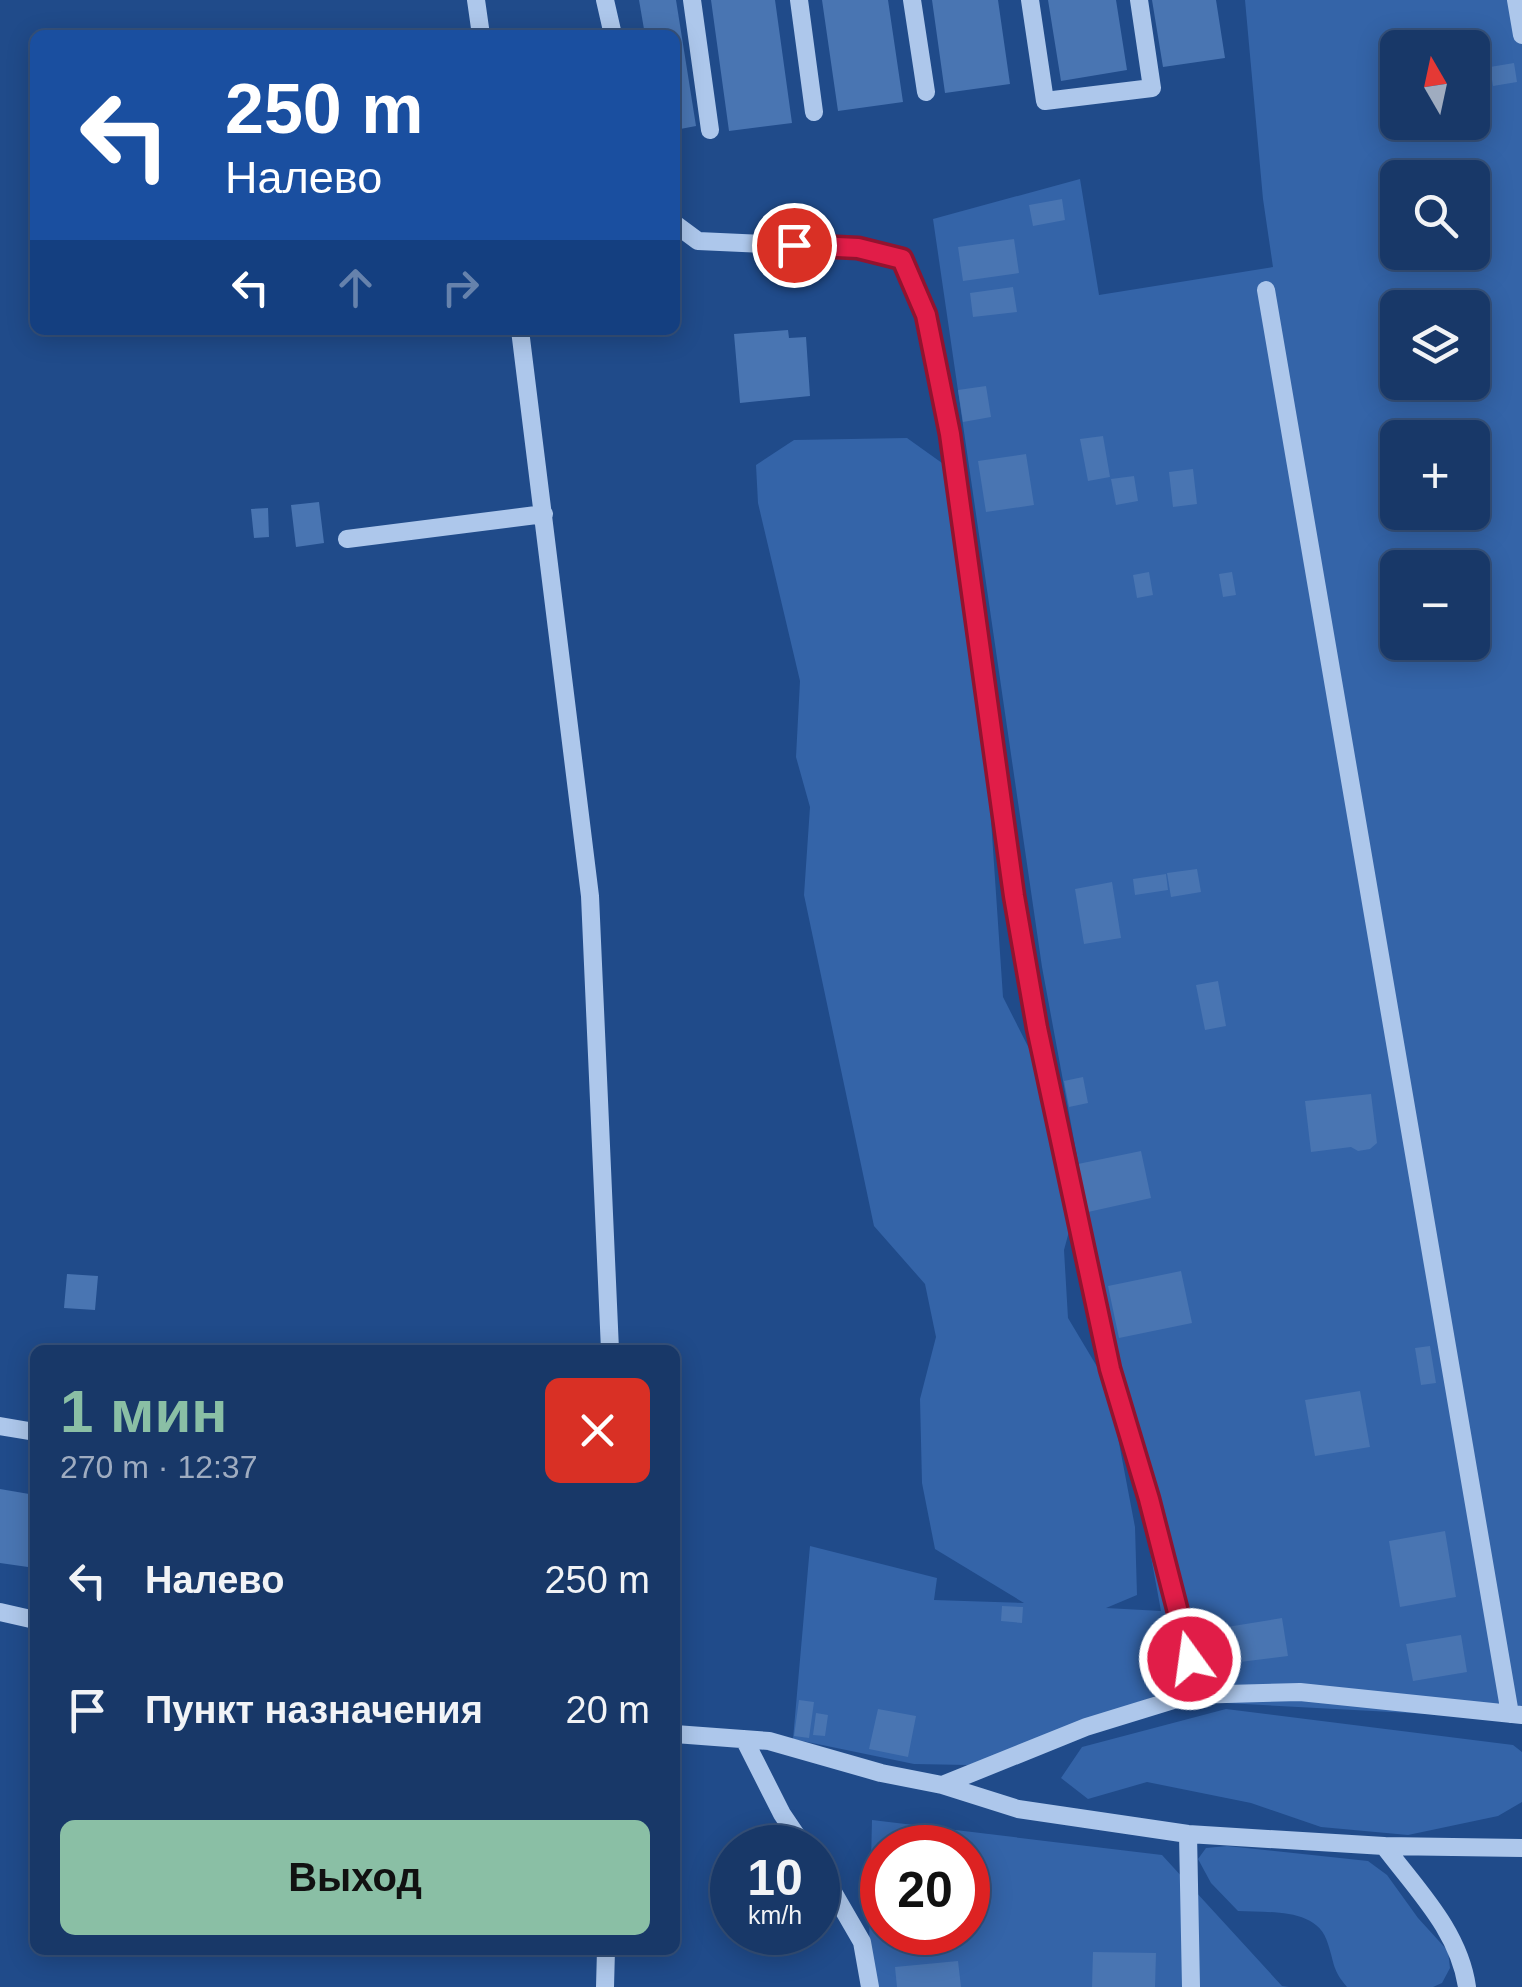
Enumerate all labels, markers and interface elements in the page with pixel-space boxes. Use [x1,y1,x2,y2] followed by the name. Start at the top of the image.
[1380,30,1490,140] north arrow
[1380,30,1490,660] map controls
[60,70,190,200] icon: left
[225,70,423,148] text: 250 m
[225,152,382,203] text: Налево
[1380,160,1490,270] button: search
[752,203,837,288] pin
[767,218,822,273] icon: arrive
[223,260,278,315] icon: left
[328,260,383,315] icon: ahead
[433,260,488,315] icon: right
[1380,290,1490,400] button: layers
[1380,420,1490,530] button: +
[1380,550,1490,660] button: −
[60,1378,228,1445] text: 1 мин
[545,1378,650,1483] button: close
[60,1449,257,1485] text: 270 m · 12:37
[60,1553,115,1608] icon: left
[145,1559,284,1601] text: Налево
[544,1559,650,1601] text: 250 m
[1138,1607,1242,1711] position arrow
[60,1683,115,1738] icon: arrive
[145,1689,483,1731] text: Пункт назначения
[566,1689,650,1731] text: 20 m
[60,1820,650,1935] button: Выход
[860,1825,990,1955] speed limit sign: 20
[747,1850,803,1906] text: 10
[748,1901,802,1929] text: km/h

